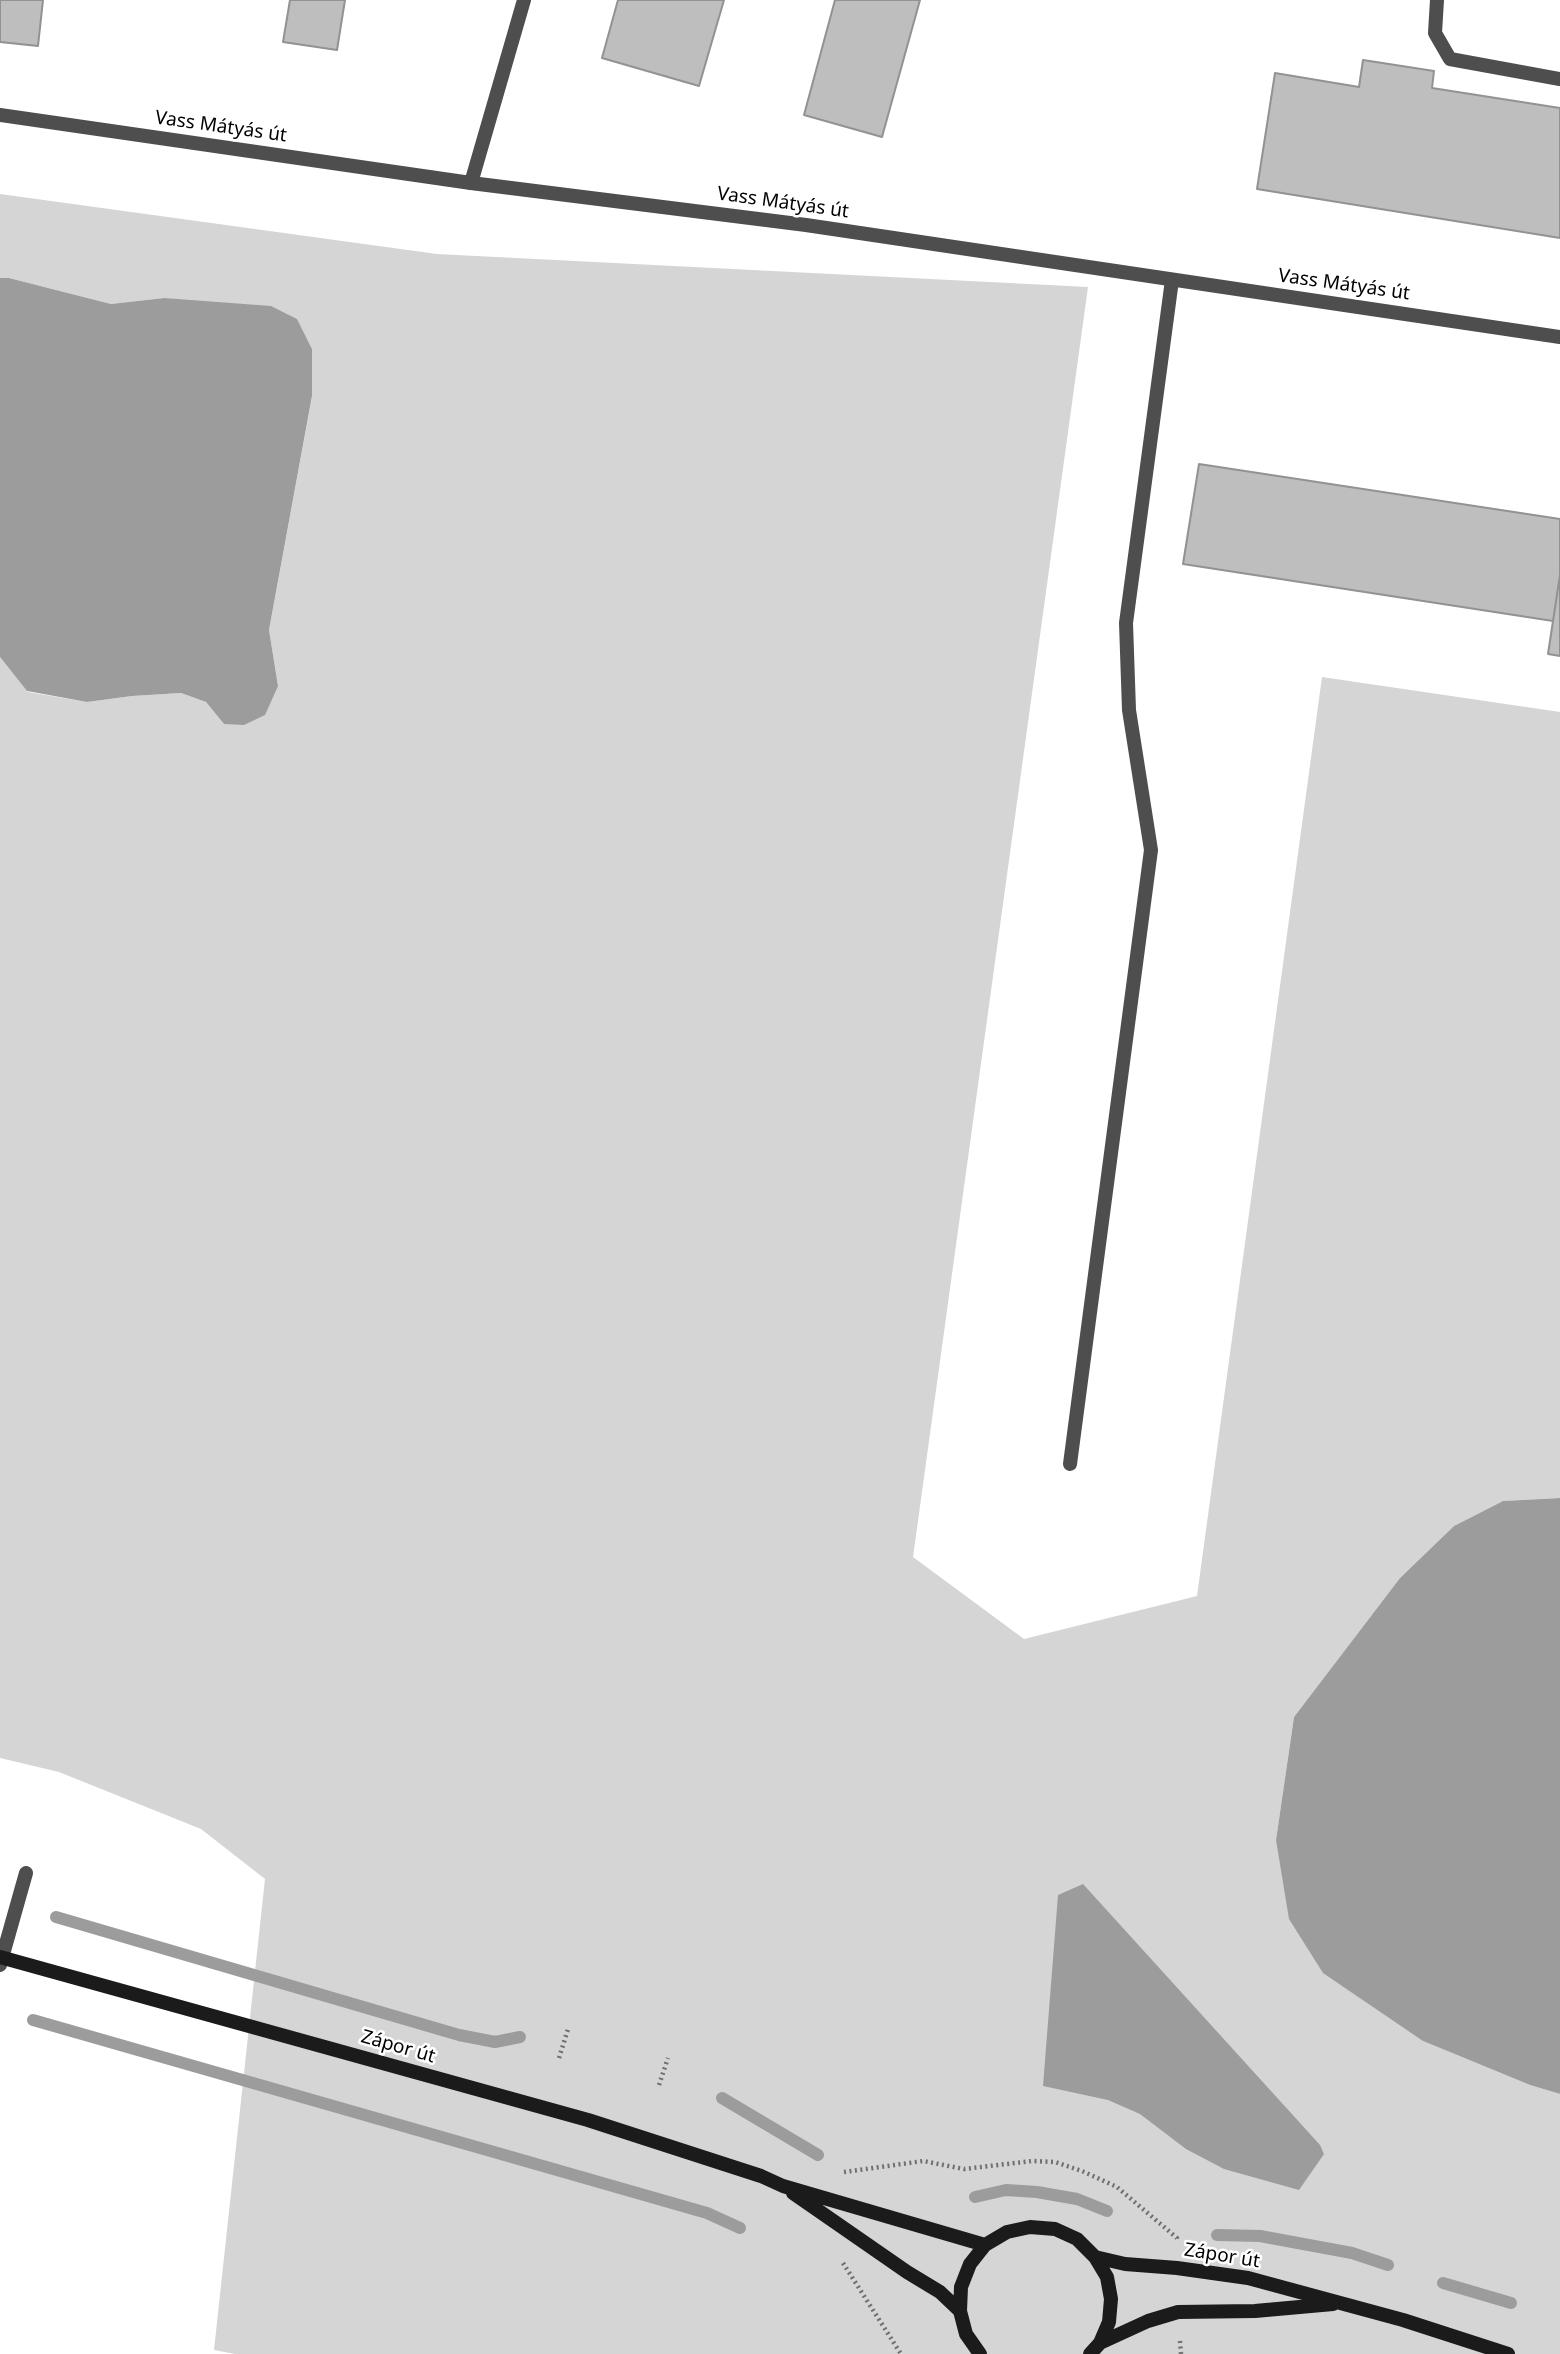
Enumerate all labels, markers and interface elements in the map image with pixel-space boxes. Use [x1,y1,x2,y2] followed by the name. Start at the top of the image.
[154,106,288,148] street label: Vass Mátyás út
[716,182,850,224] street label: Vass Mátyás út
[1277,264,1411,306] street label: Vass Mátyás út
[358,2026,438,2068] street label: Zápor út
[1183,2239,1261,2273] street label: Zápor út

